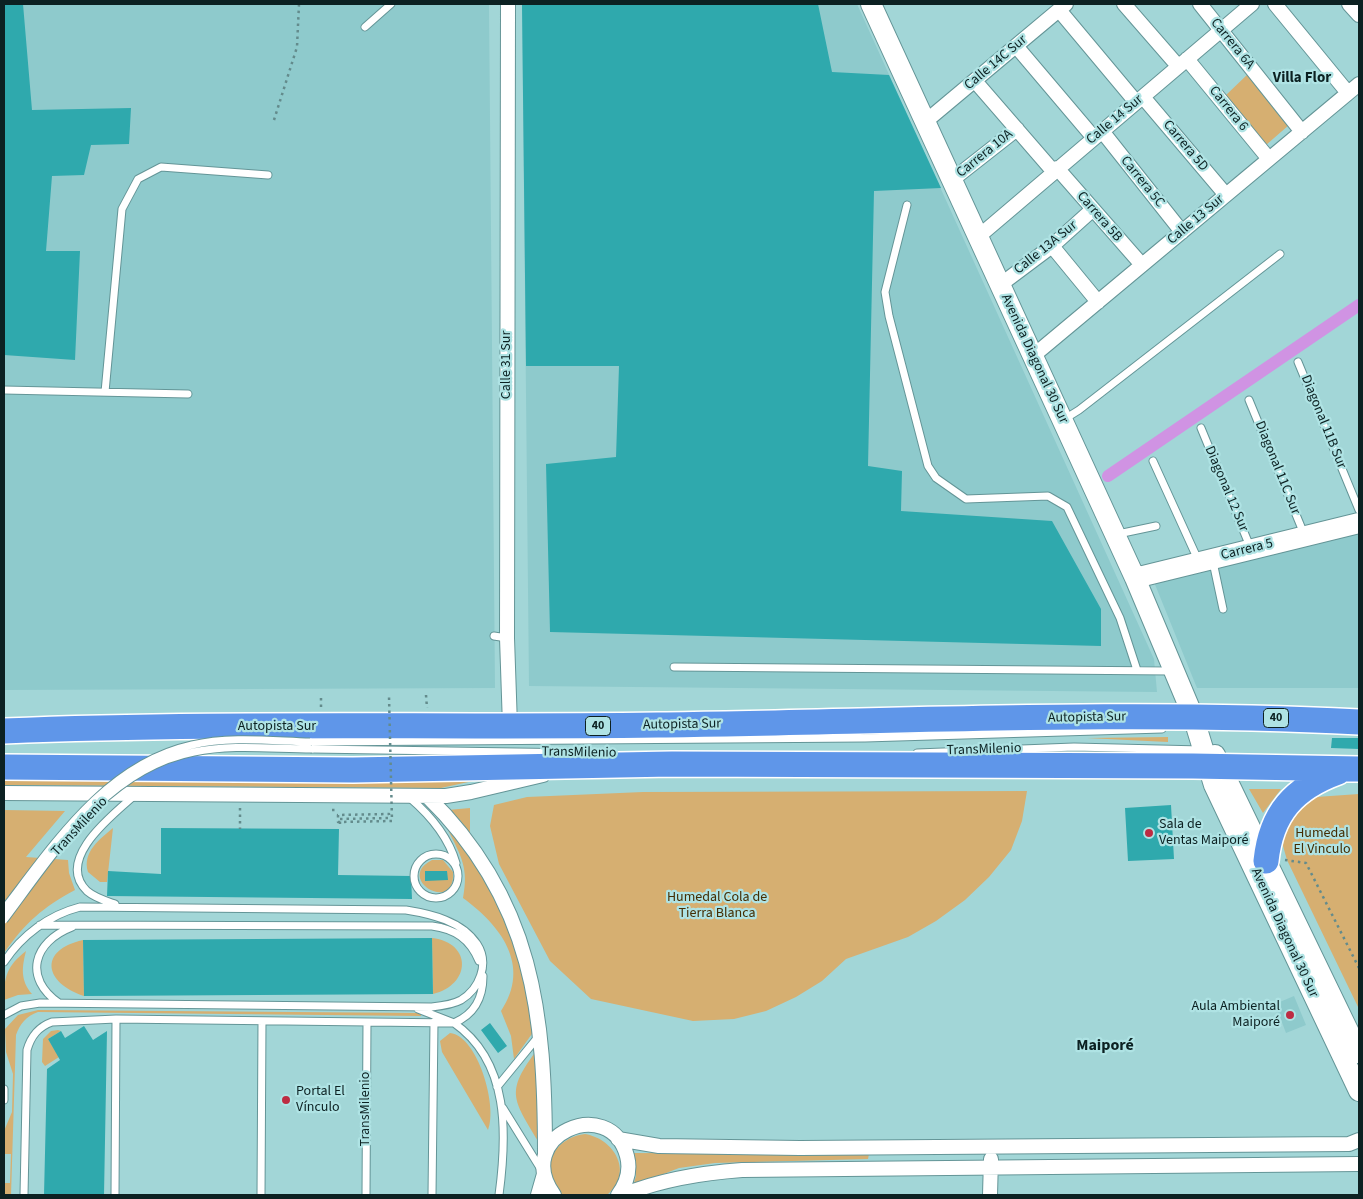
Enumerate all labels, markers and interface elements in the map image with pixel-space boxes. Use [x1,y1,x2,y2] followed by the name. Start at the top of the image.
[1206,15,1258,73] street label: Carrera 6A
[961,32,1031,94] street label: Calle 14C Sur
[1273,70,1331,88] district label: Villa Flor
[1205,83,1251,135] street label: Carrera 6
[1083,92,1147,148] street label: Calle 14 Sur
[1159,117,1211,175] street label: Carrera 5D
[953,126,1017,182] street label: Carrera 10A
[1116,153,1168,211] street label: Carrera 5C
[1073,188,1125,246] street label: Carrera 5B
[1164,192,1228,248] street label: Calle 13 Sur
[1011,217,1081,279] street label: Calle 13A Sur
[997,292,1071,426] street label: Avenida Diagonal 30 Sur
[499,331,515,399] street label: Calle 31 Sur
[1297,373,1349,471] street label: Diagonal 11B Sur
[1251,419,1303,517] street label: Diagonal 11C Sur
[1200,444,1252,534] street label: Diagonal 12 Sur
[1219,535,1275,565] street label: Carrera 5
[1264,708,1288,728] road number: 40
[1048,709,1126,727] street label: Autopista Sur
[586,716,610,736] road number: 40
[643,716,721,734] street label: Autopista Sur
[238,719,316,735] street label: Autopista Sur
[946,740,1022,760] street label: TransMilenio
[541,744,617,762] street label: TransMilenio
[48,794,112,860] street label: TransMilenio
[1159,817,1248,850] place label: Sala de Ventas Maiporé
[1293,826,1351,859] park label: Humedal El Vinculo
[1143,827,1155,839] marker: Sala de Ventas Maiporé
[1247,866,1321,1000] street label: Avenida Diagonal 30 Sur
[667,890,767,922] park label: Humedal Cola de Tierra Blanca
[1191,999,1280,1032] place label: Aula Ambiental Maiporé
[1284,1009,1296,1021] marker: Aula Ambiental Maiporé
[1076,1036,1134,1056] district label: Maiporé
[358,1072,374,1146] street label: TransMilenio
[296,1084,345,1116] place label: Portal El Vínculo
[280,1094,292,1106] marker: Portal El Vínculo

